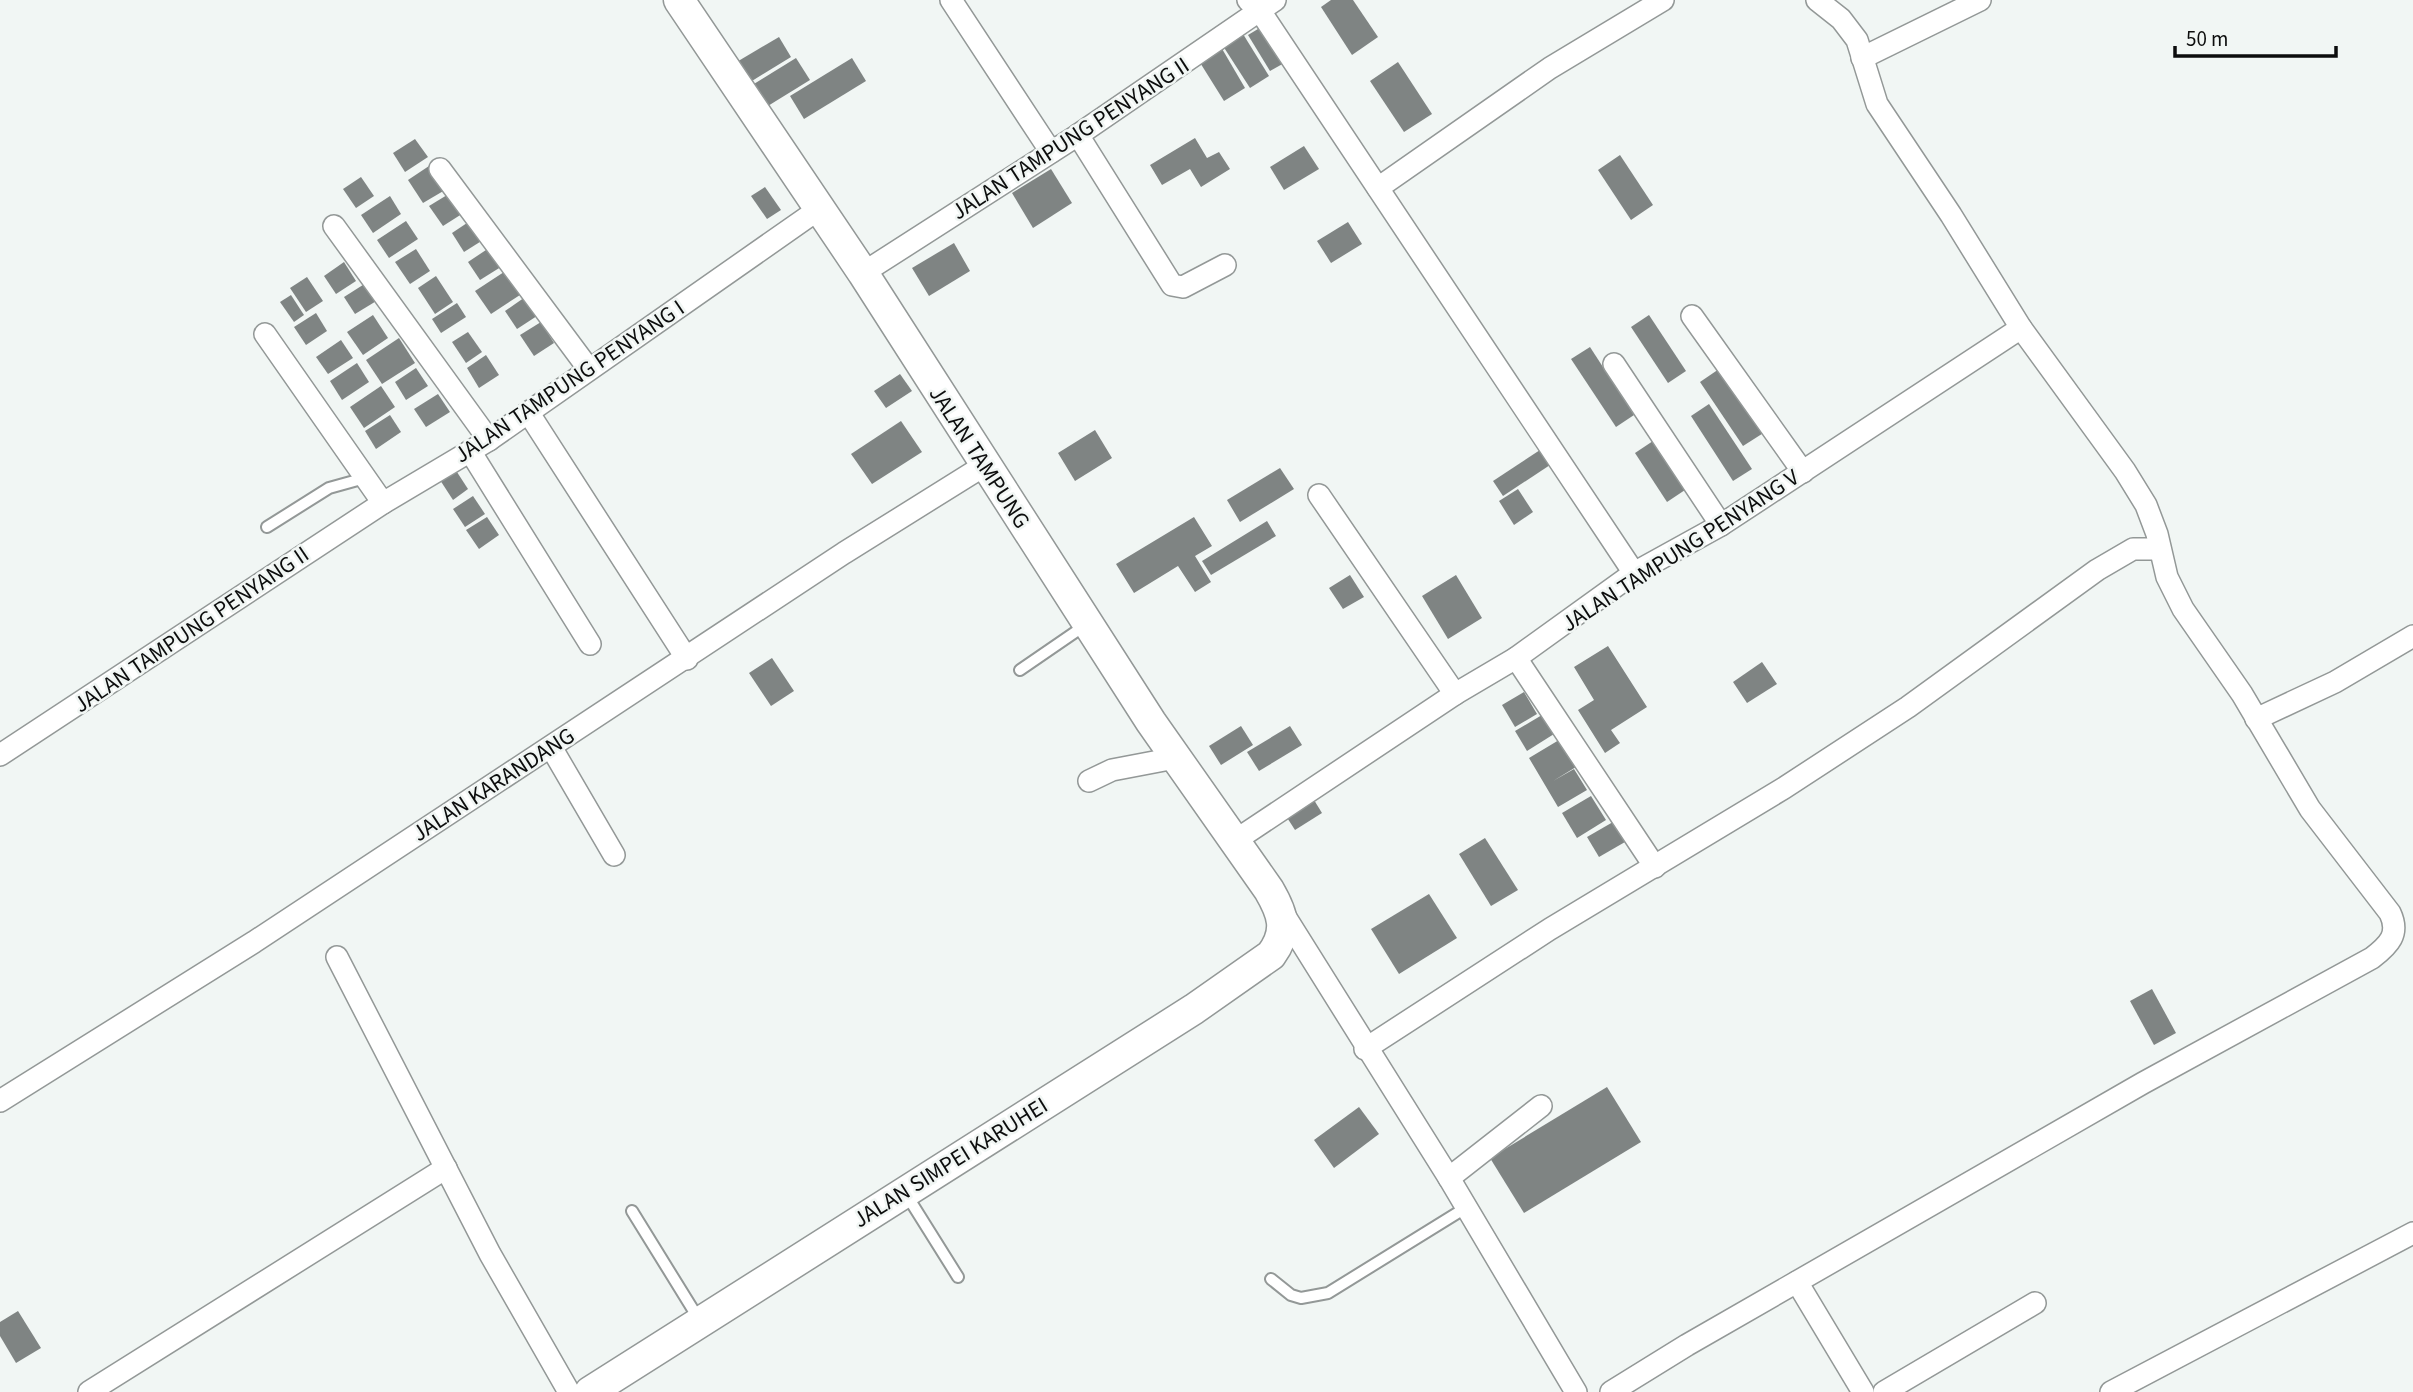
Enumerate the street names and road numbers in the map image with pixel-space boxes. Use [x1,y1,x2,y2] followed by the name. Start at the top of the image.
[945,49,1196,228] street label: JALAN TAMPUNG PENYANG II
[447,292,691,471] street label: JALAN TAMPUNG PENYANG I
[921,379,1038,535] street label: JALAN TAMPUNG
[1555,461,1806,640] street label: JALAN TAMPUNG PENYANG V
[67,538,316,721] street label: JALAN TAMPUNG PENYANG II
[405,719,581,849] street label: JALAN KARANDANG
[846,1089,1054,1236] street label: JALAN SIMPEI KARUHEI

